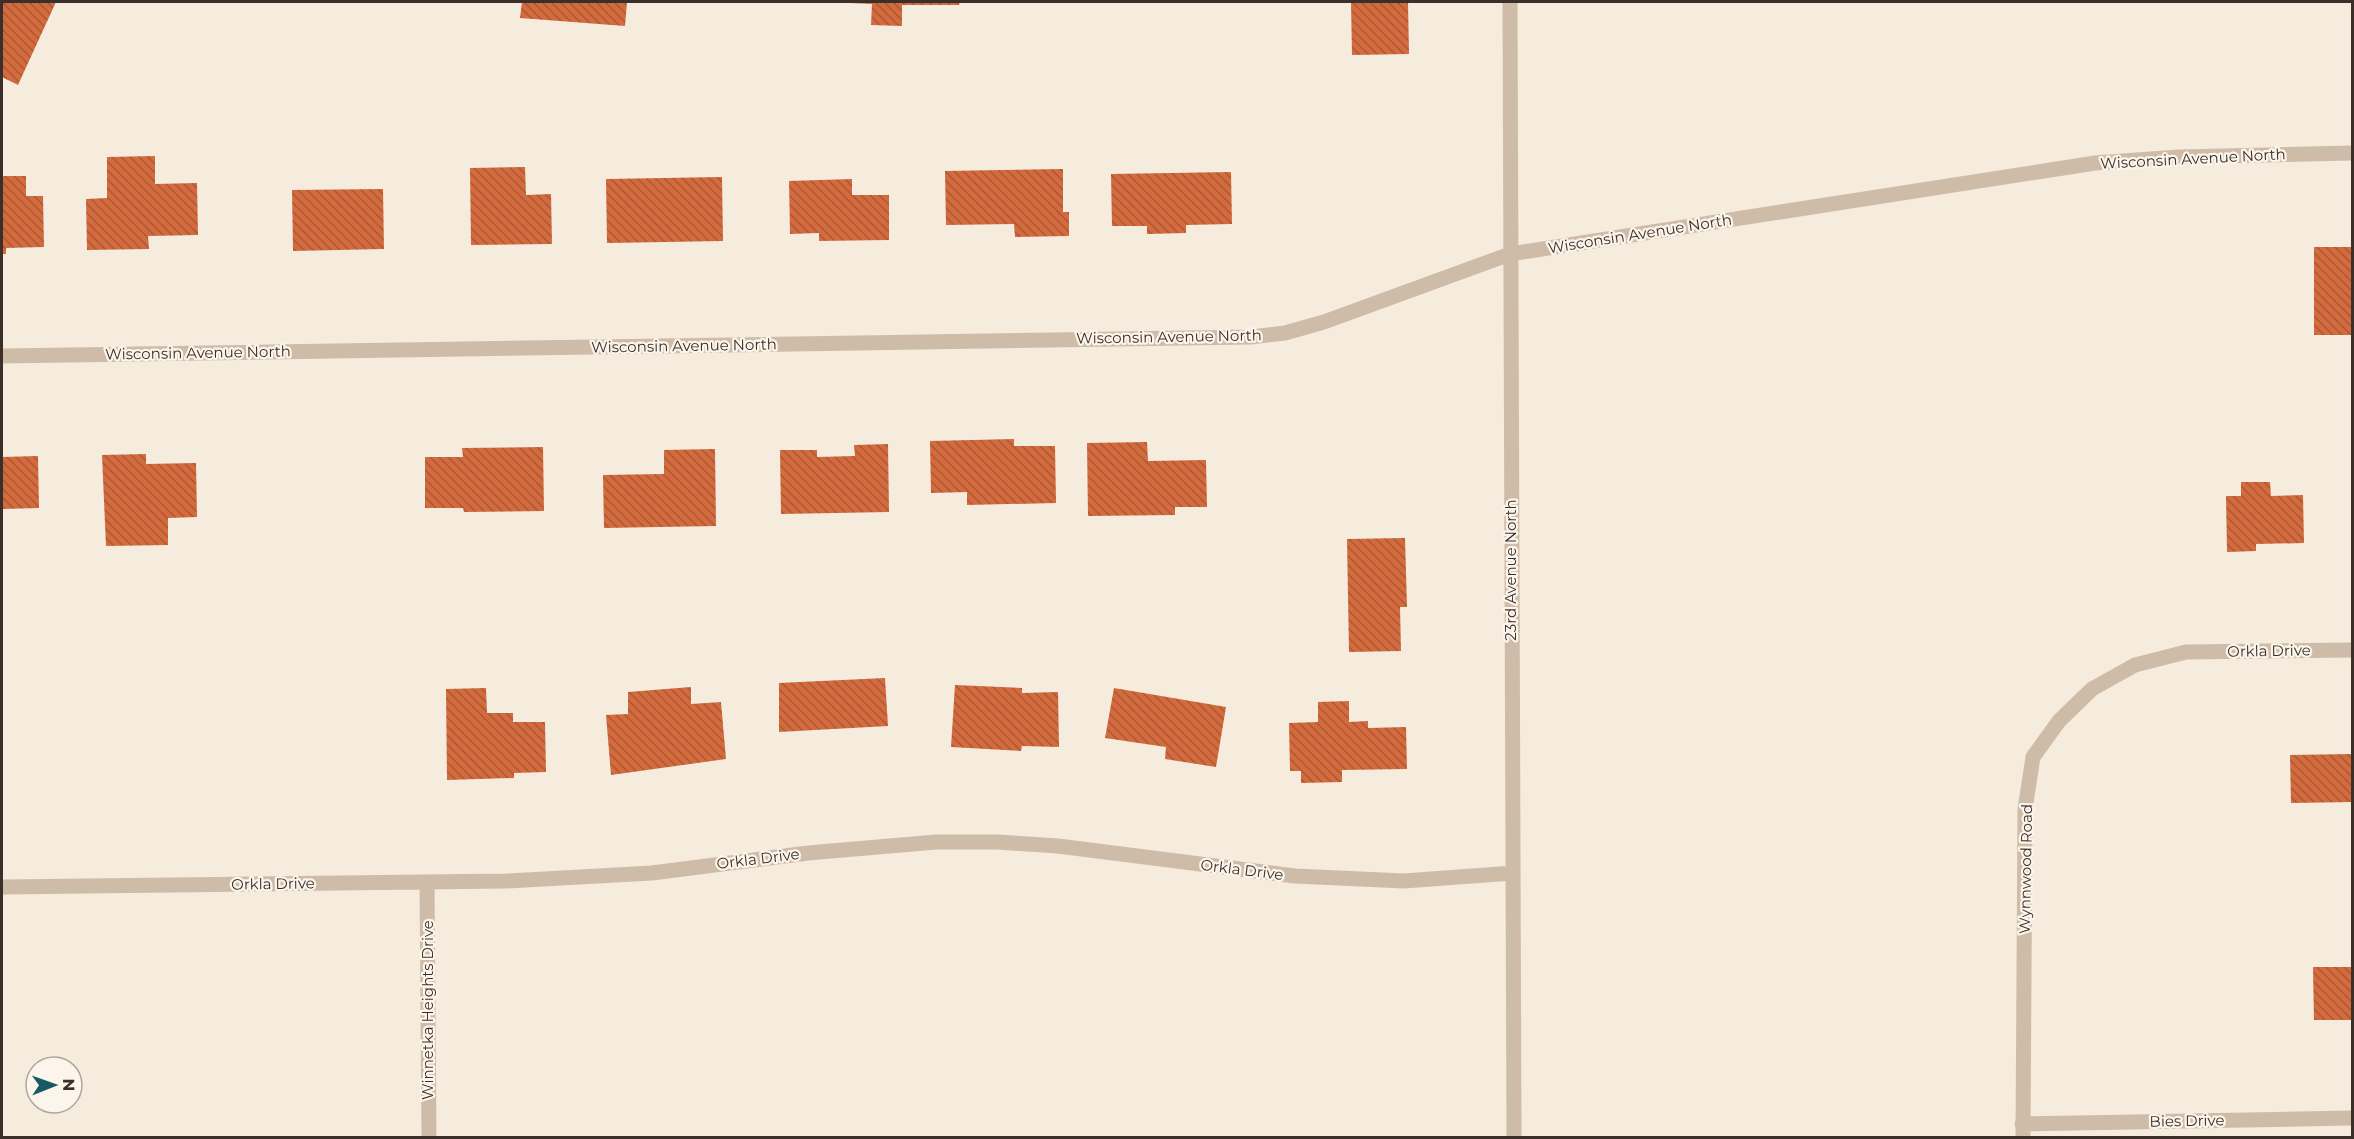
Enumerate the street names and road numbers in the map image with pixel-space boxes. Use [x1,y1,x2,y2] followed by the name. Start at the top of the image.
[2100,144,2286,173] street label: Wisconsin Avenue North
[1547,210,1733,257] street label: Wisconsin Avenue North
[1076,325,1262,348] street label: Wisconsin Avenue North
[591,334,777,357] street label: Wisconsin Avenue North
[105,341,291,364] street label: Wisconsin Avenue North
[1501,499,1520,641] street label: 23rd Avenue North
[2227,640,2311,661] street label: Orkla Drive
[2015,804,2036,934] street label: Wynnwood Road
[715,844,801,873] street label: Orkla Drive
[1199,855,1285,884] street label: Orkla Drive
[231,873,315,894] street label: Orkla Drive
[418,920,437,1100] street label: Winnetka Heights Drive
[2149,1110,2225,1131] street label: Bies Drive

